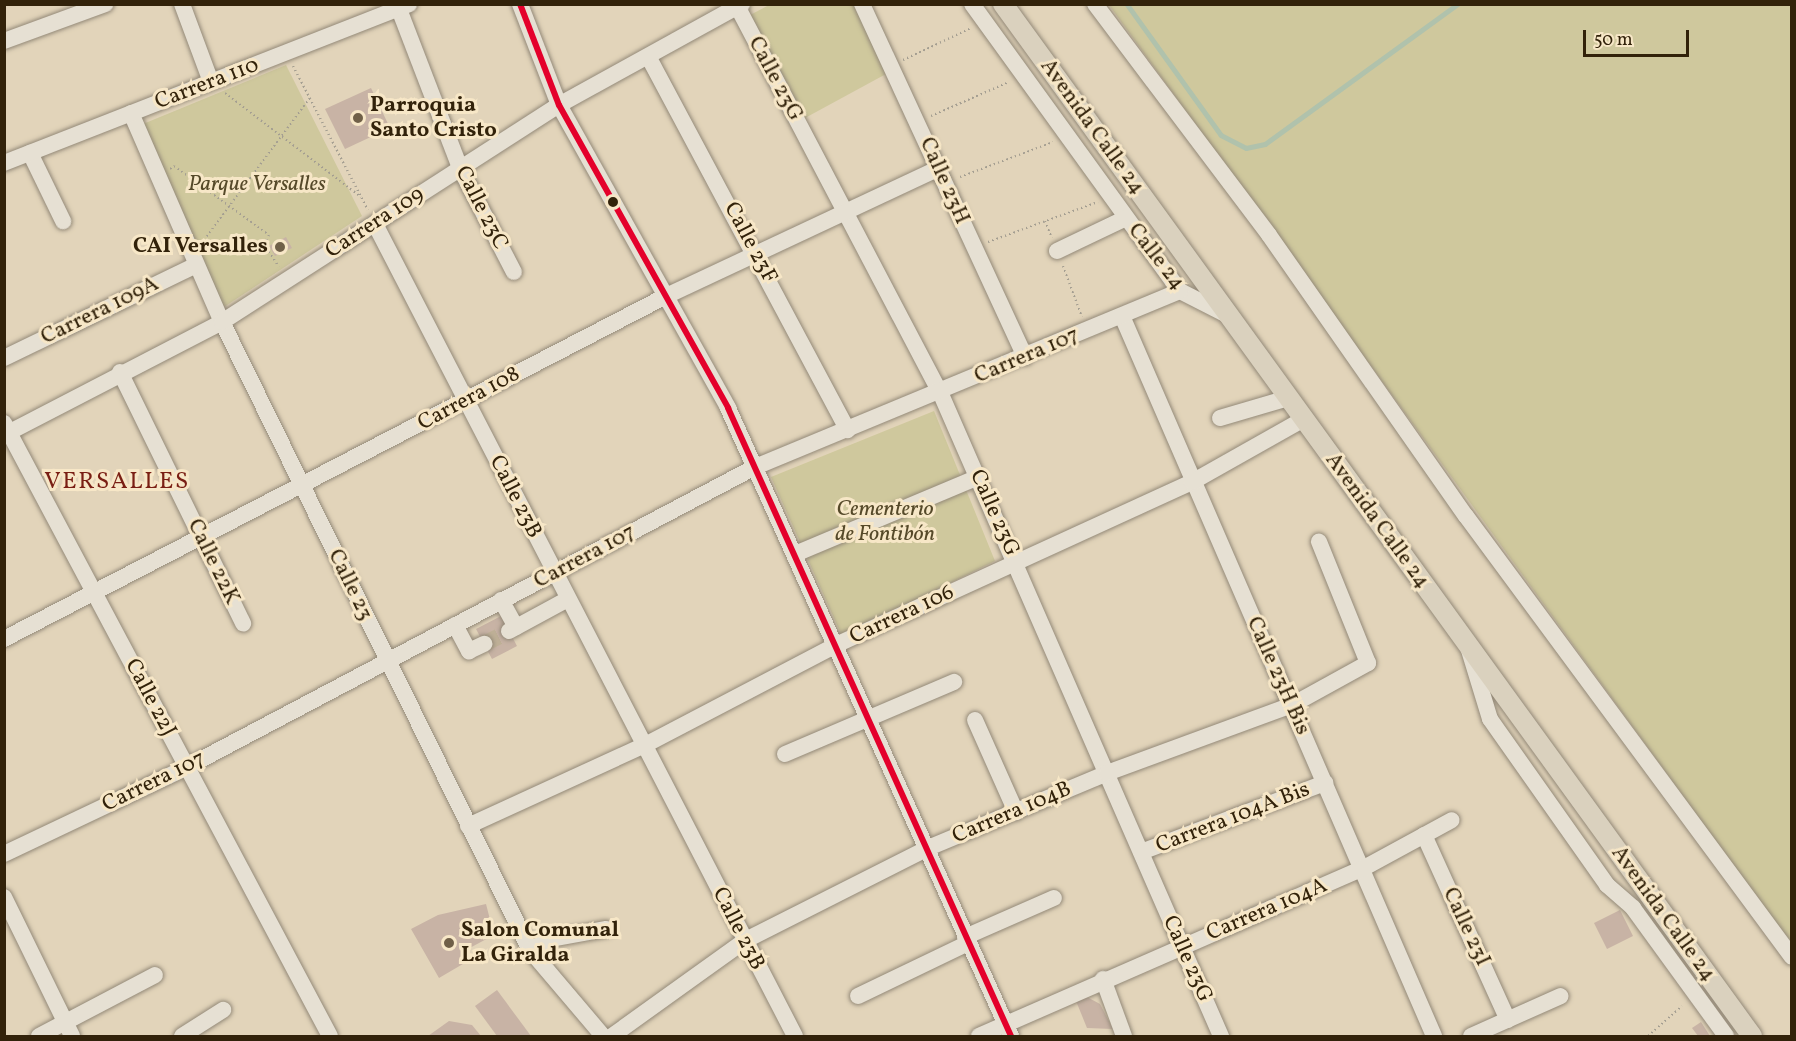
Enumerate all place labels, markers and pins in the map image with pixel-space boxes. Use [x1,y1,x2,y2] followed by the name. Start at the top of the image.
[370,92,497,144] place label: Parroquia Santo Cristo
[351,111,365,125] marker: Parroquia Santo Cristo
[607,196,619,208] unlabelled marker
[132,234,268,260] place label: CAI Versalles
[273,240,287,254] marker: CAI Versalles
[461,917,619,968] place label: Salon Comunal La Giralda
[442,936,456,950] marker: Salon Comunal La Giralda

